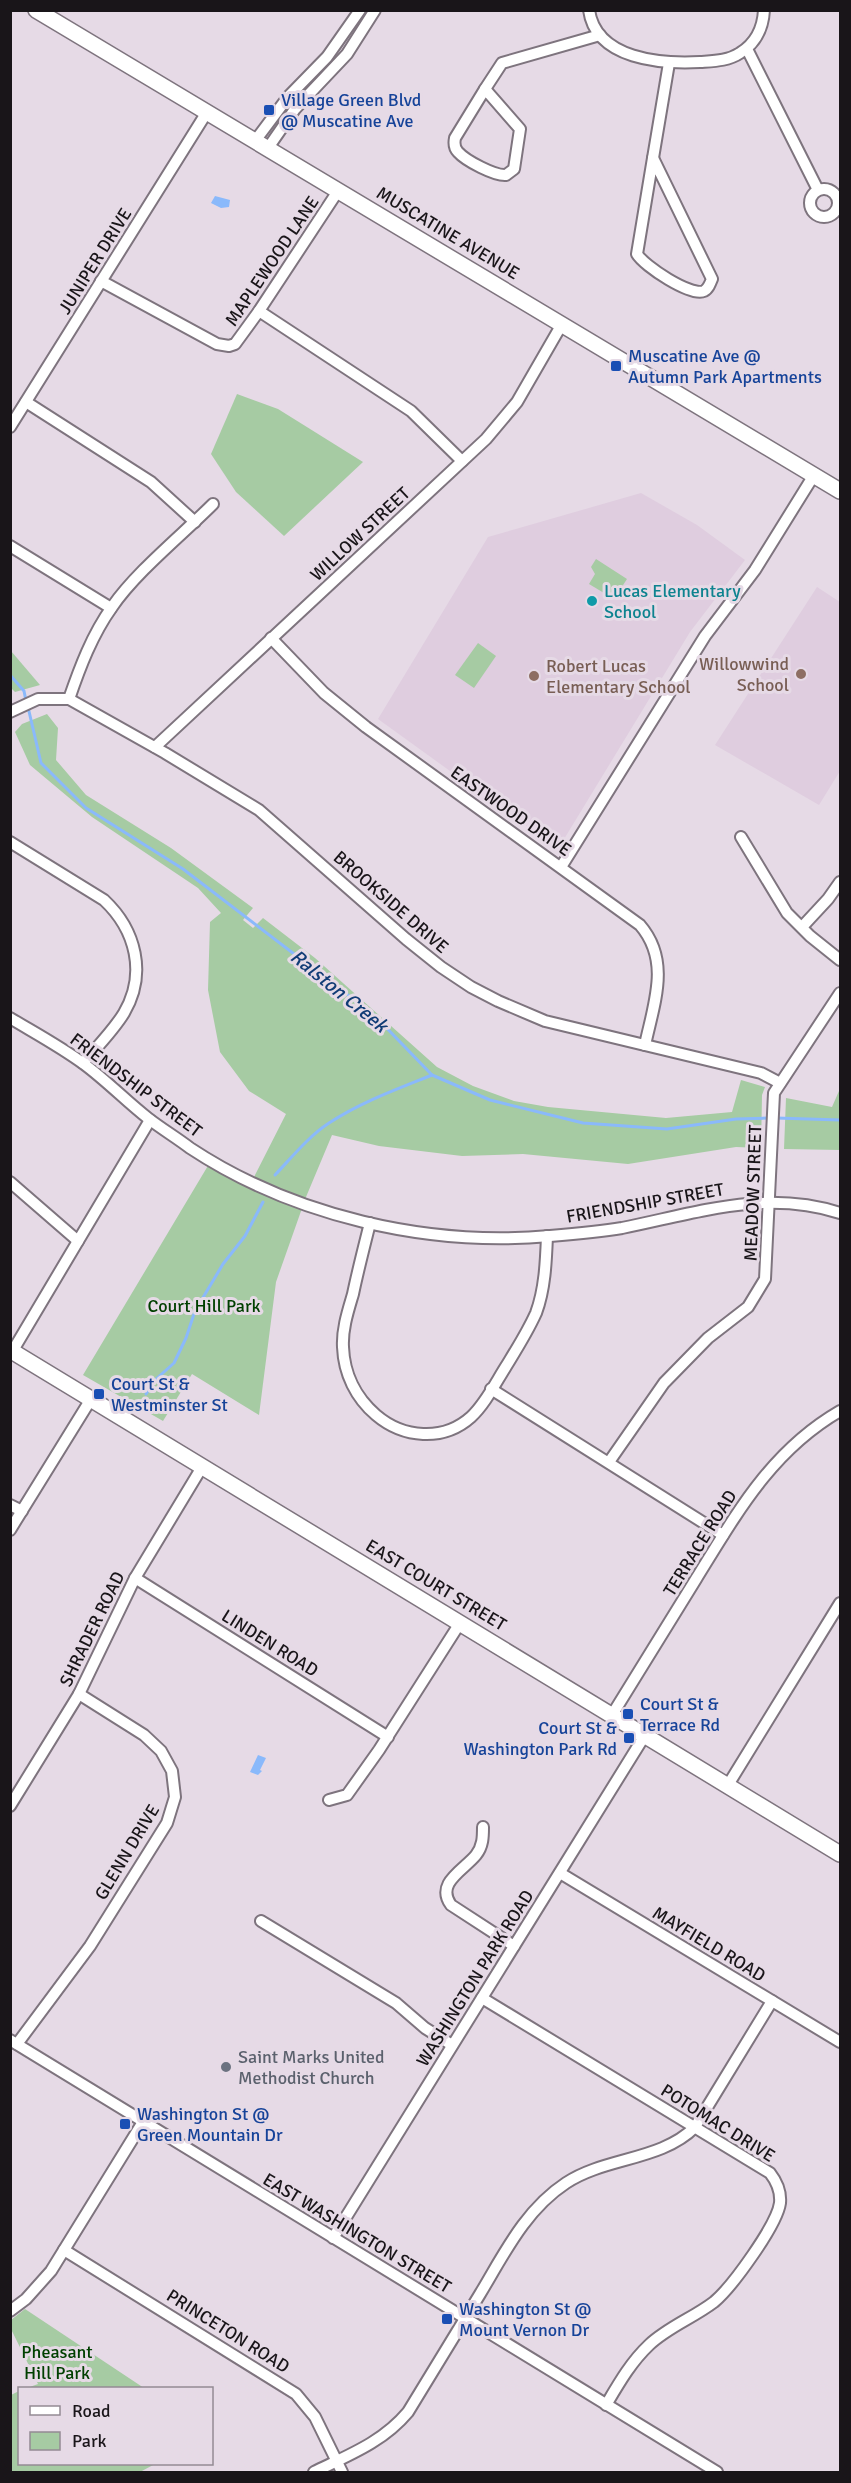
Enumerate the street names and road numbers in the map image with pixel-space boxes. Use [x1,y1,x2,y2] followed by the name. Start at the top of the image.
[373,182,523,284] street label: MUSCATINE AVENUE
[220,192,324,330] street label: MAPLEWOOD LANE
[54,204,136,318] street label: JUNIPER DRIVE
[306,482,414,586] street label: WILLOW STREET
[446,761,576,861] street label: EASTWOOD DRIVE
[329,846,453,958] street label: BROOKSIDE DRIVE
[66,1028,206,1142] street label: FRIENDSHIP STREET
[740,1124,766,1262] street label: MEADOW STREET
[565,1178,726,1228] street label: FRIENDSHIP STREET
[659,1486,741,1600] street label: TERRACE ROAD
[362,1534,510,1636] street label: EAST COURT STREET
[55,1568,129,1690] street label: SHRADER ROAD
[218,1605,322,1681] street label: LINDEN ROAD
[90,1800,164,1904] street label: GLENN DRIVE
[412,1886,538,2070] street label: WASHINGTON PARK ROAD
[648,1902,770,1986] street label: MAYFIELD ROAD
[657,2079,779,2167] street label: POTOMAC DRIVE
[259,2168,455,2298] street label: EAST WASHINGTON STREET
[162,2284,294,2378] street label: PRINCETON ROAD

